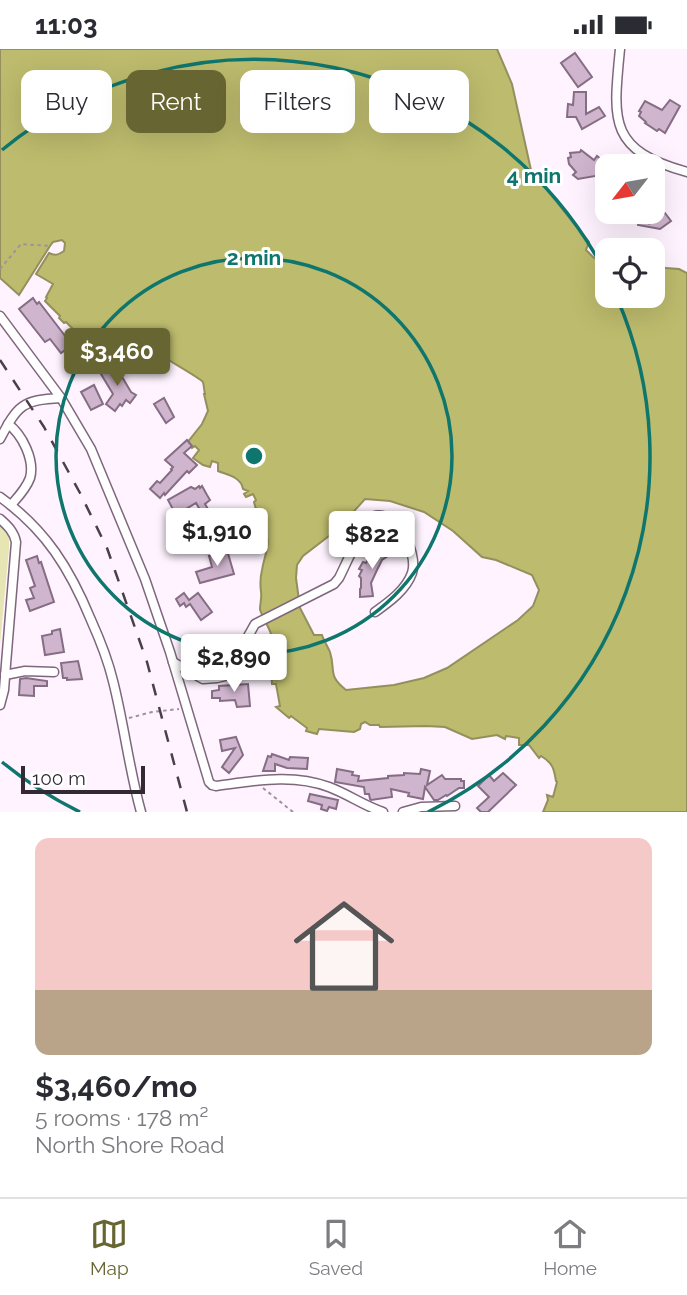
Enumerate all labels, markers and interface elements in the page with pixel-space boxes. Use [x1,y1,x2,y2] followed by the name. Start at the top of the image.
[35,10,98,40] text: 11:03
[21,70,112,133] chip: Buy
[126,70,226,133] chip: Rent
[240,70,355,133] chip: Filters
[369,70,469,133] chip: New
[595,154,665,224] north arrow
[595,154,665,308] map controls
[507,163,561,188] text: 4 min
[595,238,665,308] button: locate
[227,245,281,270] text: 2 min
[60,329,174,388] pin: $3,460
[80,337,154,364] text: $3,460
[242,444,266,468] centre of rings
[160,509,274,568] pin: $1,910
[331,511,413,571] pin: $822
[182,517,252,544] text: $1,910
[345,520,399,547] text: $822
[177,635,291,694] pin: $2,890
[197,643,271,670] text: $2,890
[21,763,145,795] scale bar
[32,767,86,789] text: 100 m
[281,883,407,1009] icon: home
[35,1069,197,1104] text: $3,460/mo
[35,1104,208,1131] text: 5 rooms · 178 m²
[35,1131,225,1158] text: North Shore Road
[90,1215,129,1279] tab: Map
[309,1215,363,1279] tab: Saved
[543,1215,597,1279] tab: Home

